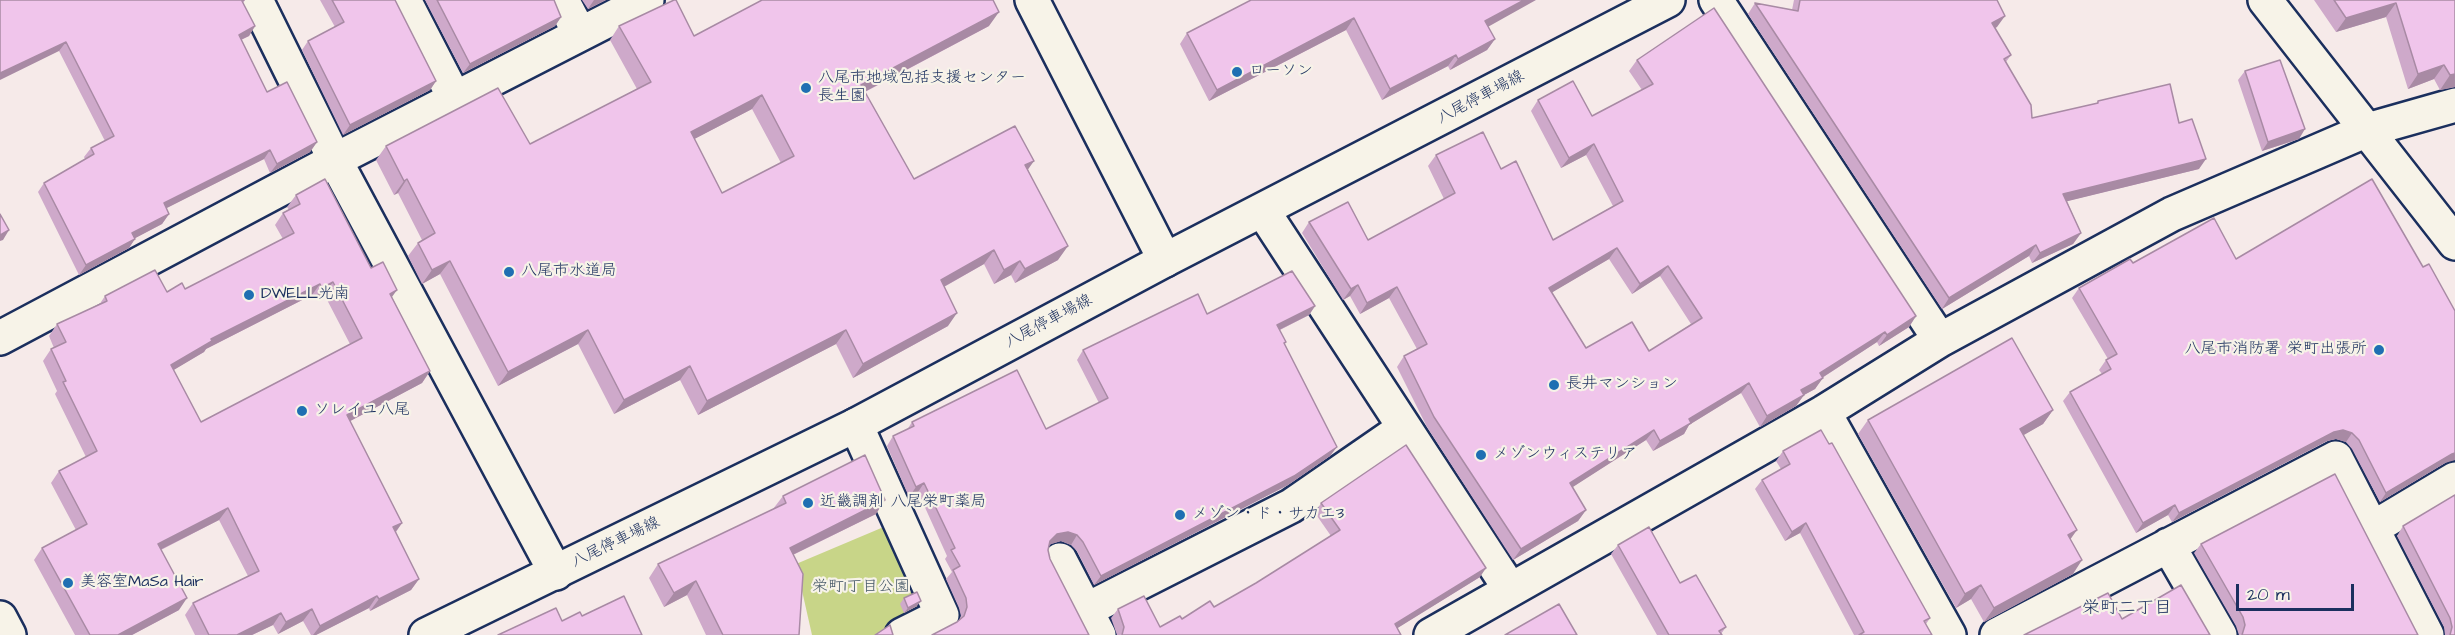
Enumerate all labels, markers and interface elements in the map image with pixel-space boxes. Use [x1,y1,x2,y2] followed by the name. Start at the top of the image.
[1249,62,1313,82] place label: ローソン
[1230,65,1244,79] marker: ローソン
[1434,67,1528,129] street label: 八尾停車場線
[818,69,1026,107] place label: 八尾市地域包括支援センター 長生園
[799,81,813,95] marker: 八尾市地域包括支援センター 長生園
[521,262,617,282] place label: 八尾市水道局
[502,265,516,279] marker: 八尾市水道局
[261,285,350,305] place label: DWELL光南
[242,288,256,302] marker: DWELL光南
[1002,291,1096,353] street label: 八尾停車場線
[2185,340,2367,360] place label: 八尾市消防署 栄町出張所
[2372,343,2386,357] marker: 八尾市消防署 栄町出張所
[1566,375,1678,395] place label: 長井マンション
[1547,378,1561,392] marker: 長井マンション
[314,401,410,421] place label: ソレイユ八尾
[295,404,309,418] marker: ソレイユ八尾
[1493,445,1637,465] place label: メゾンウィステリア
[1474,448,1488,462] marker: メゾンウィステリア
[820,493,986,513] place label: 近畿調剤 八尾栄町薬局
[801,496,815,510] marker: 近畿調剤 八尾栄町薬局
[1192,505,1344,525] place label: メゾン・ド・サカエ3
[1173,508,1187,522] marker: メゾン・ド・サカエ3
[569,513,663,573] street label: 八尾停車場線
[2239,572,2358,610] scale bar
[80,573,203,593] place label: 美容室MaSa Hair
[61,576,75,590] marker: 美容室MaSa Hair
[812,578,910,598] park label: 栄町1丁目公園
[2247,582,2290,607] text: 20 m
[2082,598,2172,620] district label: 栄町二丁目

